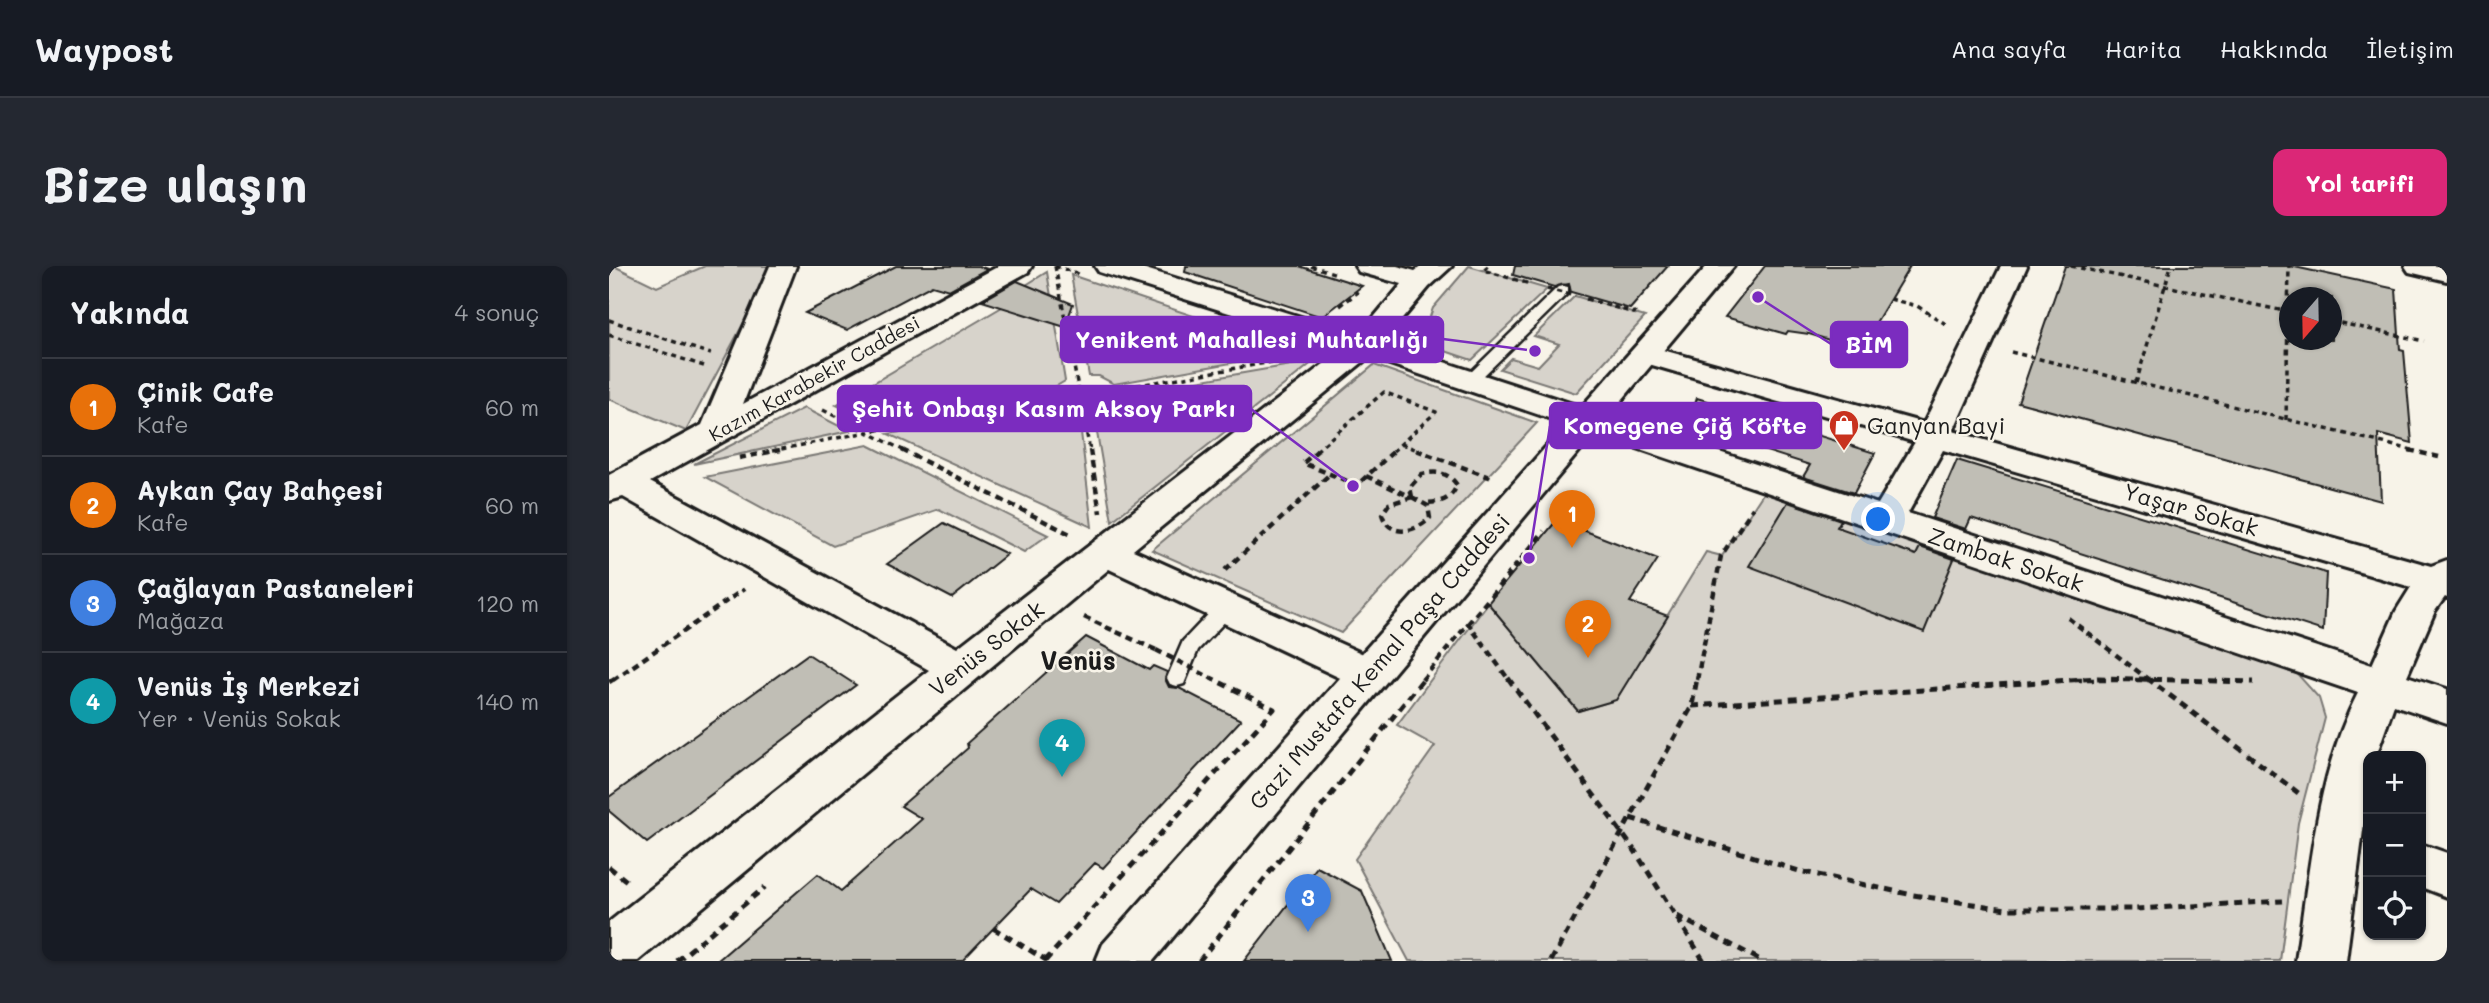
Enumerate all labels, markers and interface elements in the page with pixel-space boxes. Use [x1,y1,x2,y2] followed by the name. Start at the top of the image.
[35,27,173,70] text: Waypost
[1951,33,2067,64] text: Ana sayfa
[2105,33,2182,64] text: Harita
[2220,33,2329,64] text: Hakkında
[2367,33,2454,64] text: İletişim
[2273,149,2447,216] button: Yol tarifi
[42,151,307,214] text: Bize ulaşın
[2279,287,2342,350] north arrow
[70,292,189,332] text: Yakında
[454,297,539,327] text: 4 sonuç
[704,309,924,447] street label: Kazım Karabekir Caddesi
[1061,317,1443,362] callout: Yenikent Mahallesi Muhtarlığı
[1831,322,1907,367] callout: BİM
[1075,323,1429,354] text: Yenikent Mahallesi Muhtarlığı
[1845,328,1893,359] text: BİM
[137,375,274,409] text: Çinik Cafe
[838,386,1251,431] callout: Şehit Onbaşı Kasım Aksoy Parkı
[88,392,98,422] text: 1
[485,392,539,422] text: 60 m
[852,392,1236,424] text: Şehit Onbaşı Kasım Aksoy Parkı
[1550,403,1821,448] callout: Komegene Çiğ Köfte
[1827,408,1861,452] shop icon: Ganyan Bayi
[137,409,188,439] text: Kafe
[1563,409,1807,440] text: Komegene Çiğ Köfte
[1867,410,2005,440] place label: Ganyan Bayi
[137,473,384,507] text: Aykan Çay Bahçesi
[2120,475,2262,543] street label: Yaşar Sokak
[87,490,99,520] text: 2
[485,490,539,520] text: 60 m
[1549,490,1595,548] pin: 1
[1861,502,1895,536] your location
[137,507,188,537] text: Kafe
[1242,507,1516,815] street label: Gazi Mustafa Kemal Paşa Caddesi
[1924,520,2088,598] street label: Zambak Sokak
[137,571,415,605] text: Çağlayan Pastaneleri
[86,588,100,618] text: 3
[476,588,539,618] text: 120 m
[922,594,1050,702] street label: Venüs Sokak
[1565,600,1611,658] pin: 2
[137,605,224,635] text: Mağaza
[1040,643,1116,677] district label: Venüs
[137,669,361,703] text: Venüs İş Merkezi
[86,686,100,716] text: 4
[475,686,539,716] text: 140 m
[137,703,341,733] text: Yer · Venüs Sokak
[1039,719,1085,777] pin: 4
[2363,751,2426,940] map controls
[2363,751,2426,814] button: +
[2363,814,2426,877] button: −
[1285,874,1331,932] pin: 3
[2363,877,2426,940] button: locate

